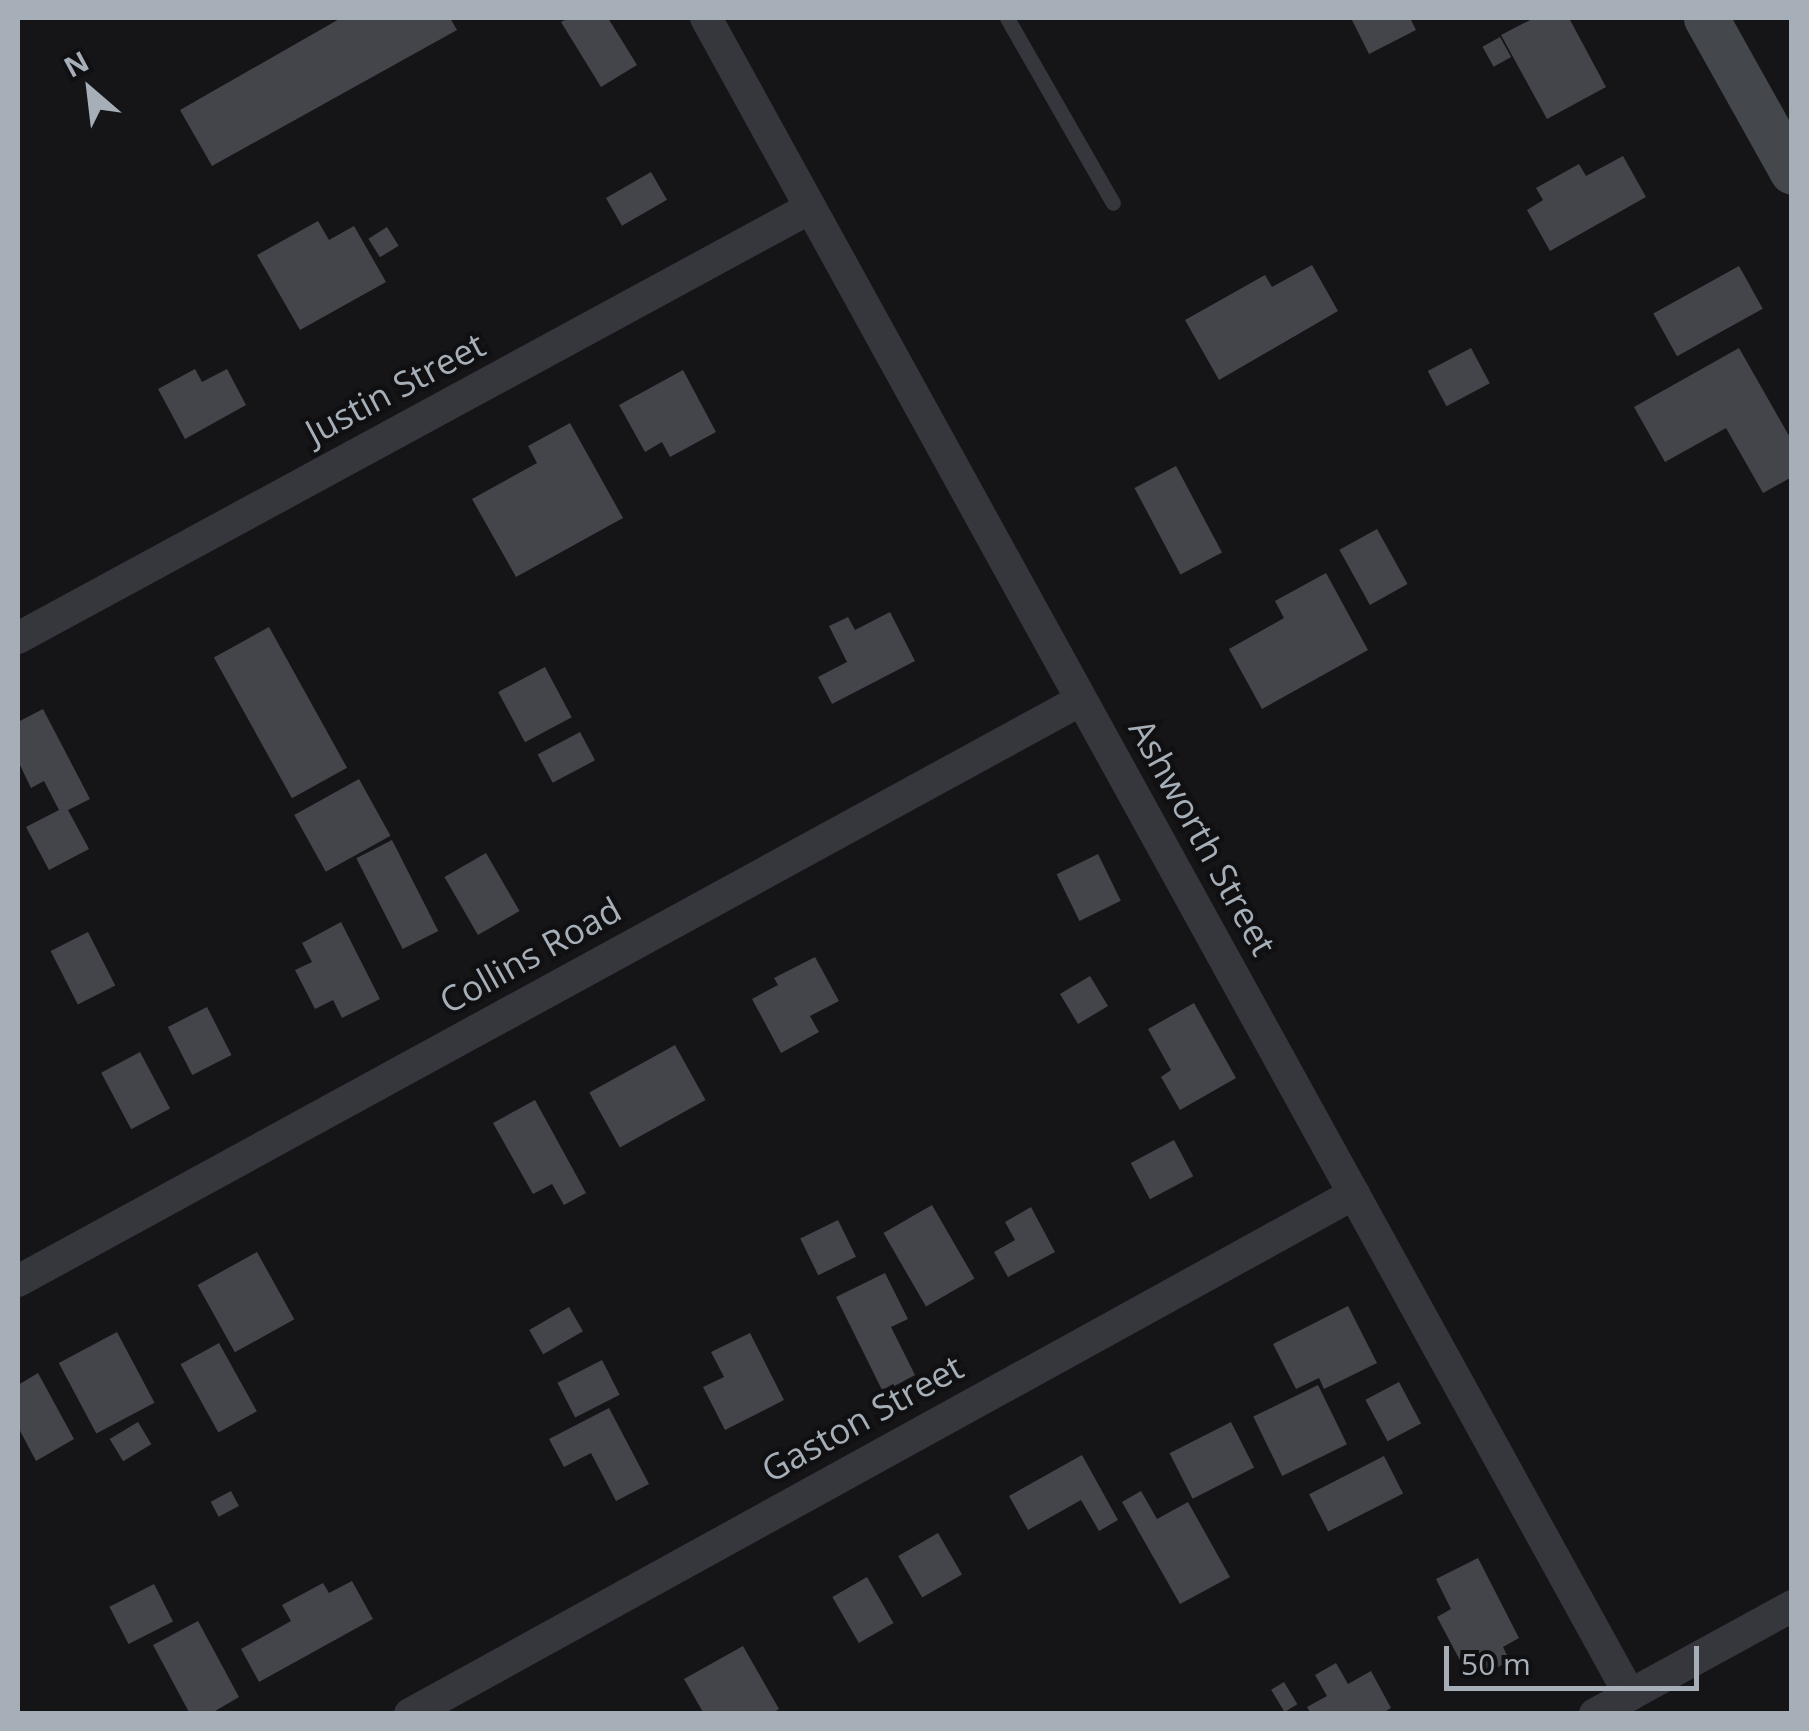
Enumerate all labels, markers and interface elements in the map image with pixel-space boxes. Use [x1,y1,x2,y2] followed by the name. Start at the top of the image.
[40,40,140,140] north arrow
[57,41,95,86] text: N
[298,323,492,453] street label: Justin Street
[1121,712,1285,962] street label: Ashworth Street
[432,888,628,1022] street label: Collins Road
[754,1345,970,1491] street label: Gaston Street
[1449,1626,1704,1688] scale bar
[1461,1643,1531,1684] text: 50 m

